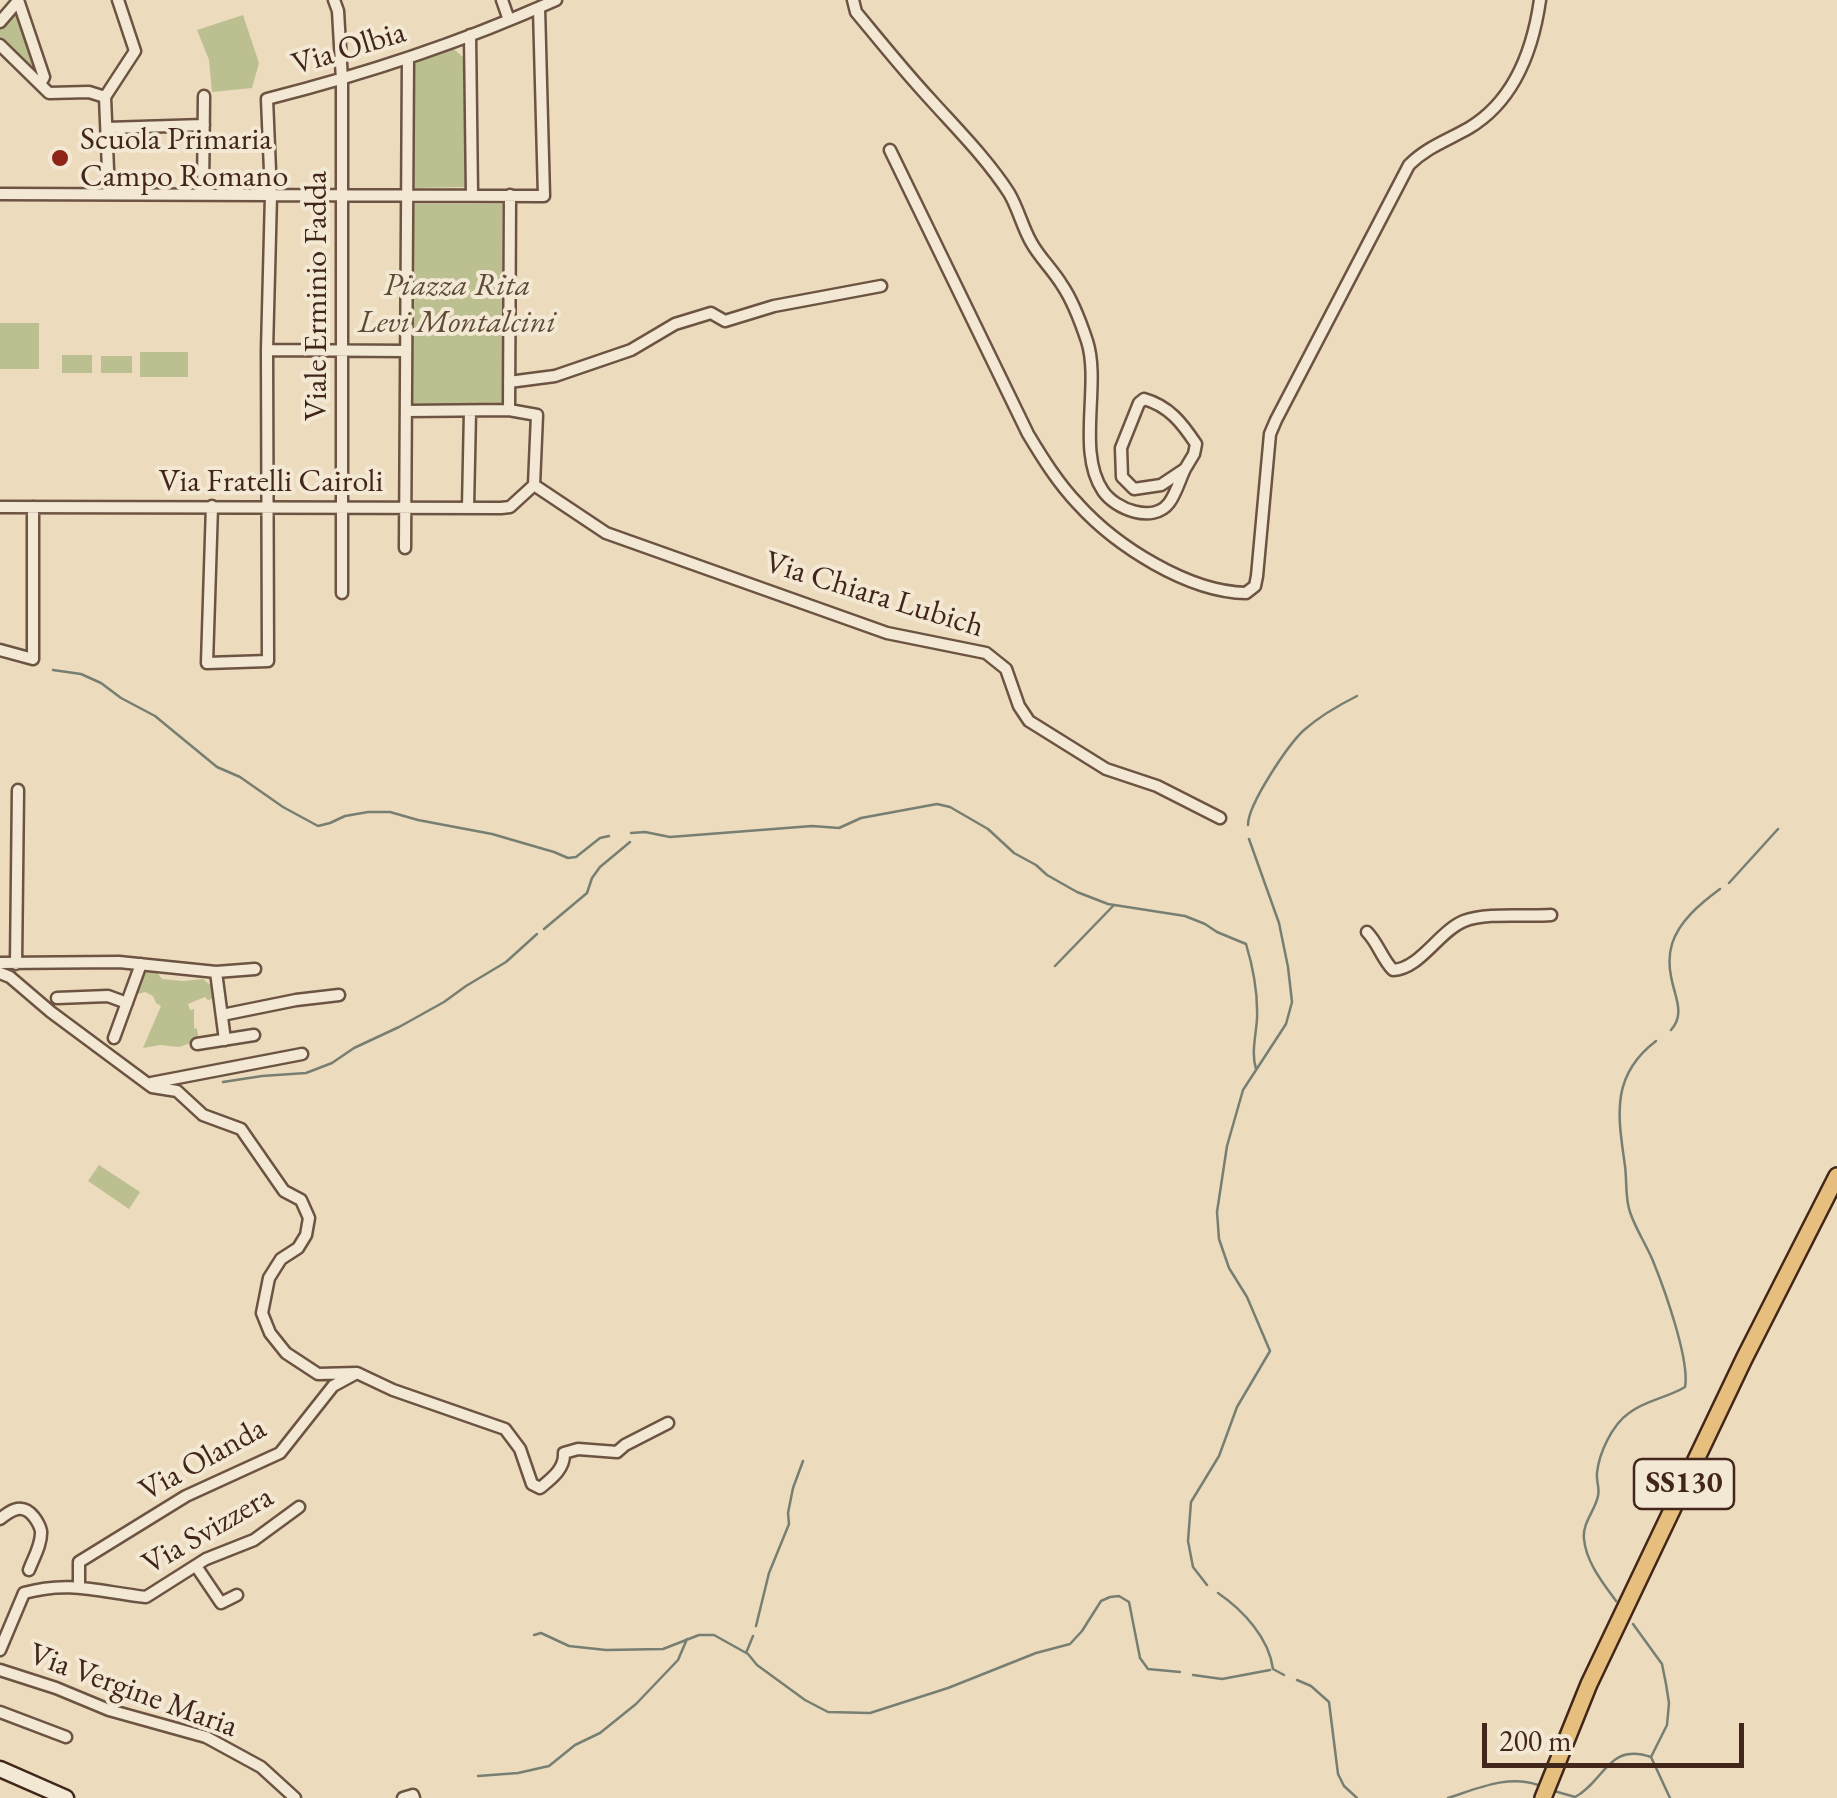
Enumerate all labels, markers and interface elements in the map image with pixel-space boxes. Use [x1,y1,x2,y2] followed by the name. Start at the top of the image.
[287,14,411,84] street label: Via Olbia
[80,121,288,196] place label: Scuola Primaria Campo Romano
[49,147,71,169] marker: Scuola Primaria Campo Romano
[298,171,336,421] street label: Viale Erminio Fadda
[358,267,556,342] park label: Piazza Rita Levi Montalcini
[159,463,383,501] street label: Via Fratelli Cairoli
[760,543,988,647] street label: Via Chiara Lubich
[133,1410,273,1510] street label: Via Olanda
[1634,1459,1734,1509] road number: SS130
[136,1478,280,1584] street label: Via Svizzera
[23,1635,243,1747] street label: Via Vergine Maria
[1487,1703,1750,1765] scale bar
[1499,1721,1572,1760] text: 200 m

